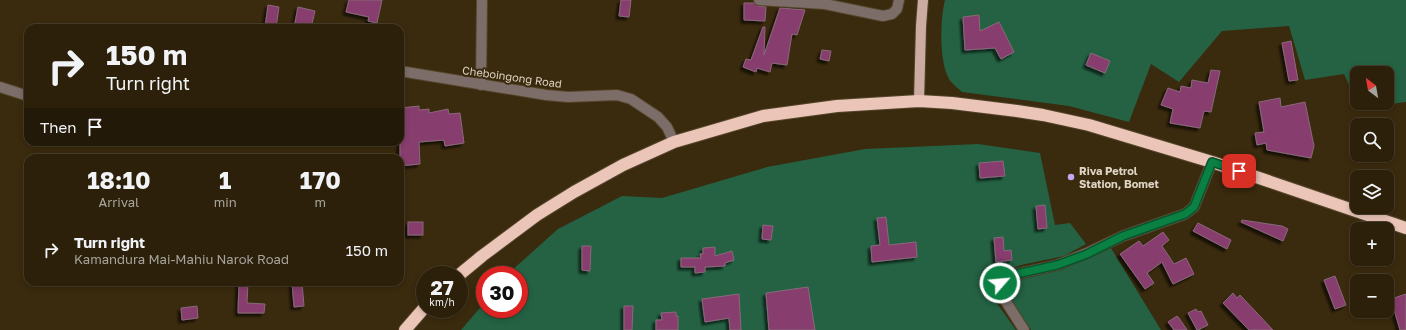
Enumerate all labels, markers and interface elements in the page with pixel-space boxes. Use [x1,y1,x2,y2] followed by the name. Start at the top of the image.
[106,38,187,71] text: 150 m
[40,40,92,92] icon: right
[461,63,563,90] street label: Cheboingong Road
[1350,66,1394,110] north arrow
[1350,66,1394,318] map controls
[106,72,190,94] text: Turn right
[84,116,106,138] icon: arrive
[40,118,76,136] text: Then
[1350,118,1394,162] button: search
[1222,154,1256,188] pin
[1228,160,1250,182] icon: arrive
[1079,164,1159,190] place label: Riva Petrol Station, Bomet
[87,165,151,194] text: 18:10
[219,165,231,194] text: 1
[300,165,341,194] text: 170
[1350,170,1394,214] button: layers
[1066,172,1076,182] marker: Riva Petrol Station, Bomet
[98,194,139,210] text: Arrival
[214,194,237,210] text: min
[315,194,326,210] text: m
[1350,222,1394,266] button: +
[74,233,145,251] text: Turn right
[40,239,62,261] icon: right
[346,241,388,259] text: 150 m
[74,251,289,267] text: Kamandura Mai-Mahiu Narok Road
[979,262,1021,304] position arrow
[476,266,528,318] speed limit sign: 30
[1350,274,1394,318] button: −
[430,275,454,299] text: 27
[429,296,455,308] text: km/h

